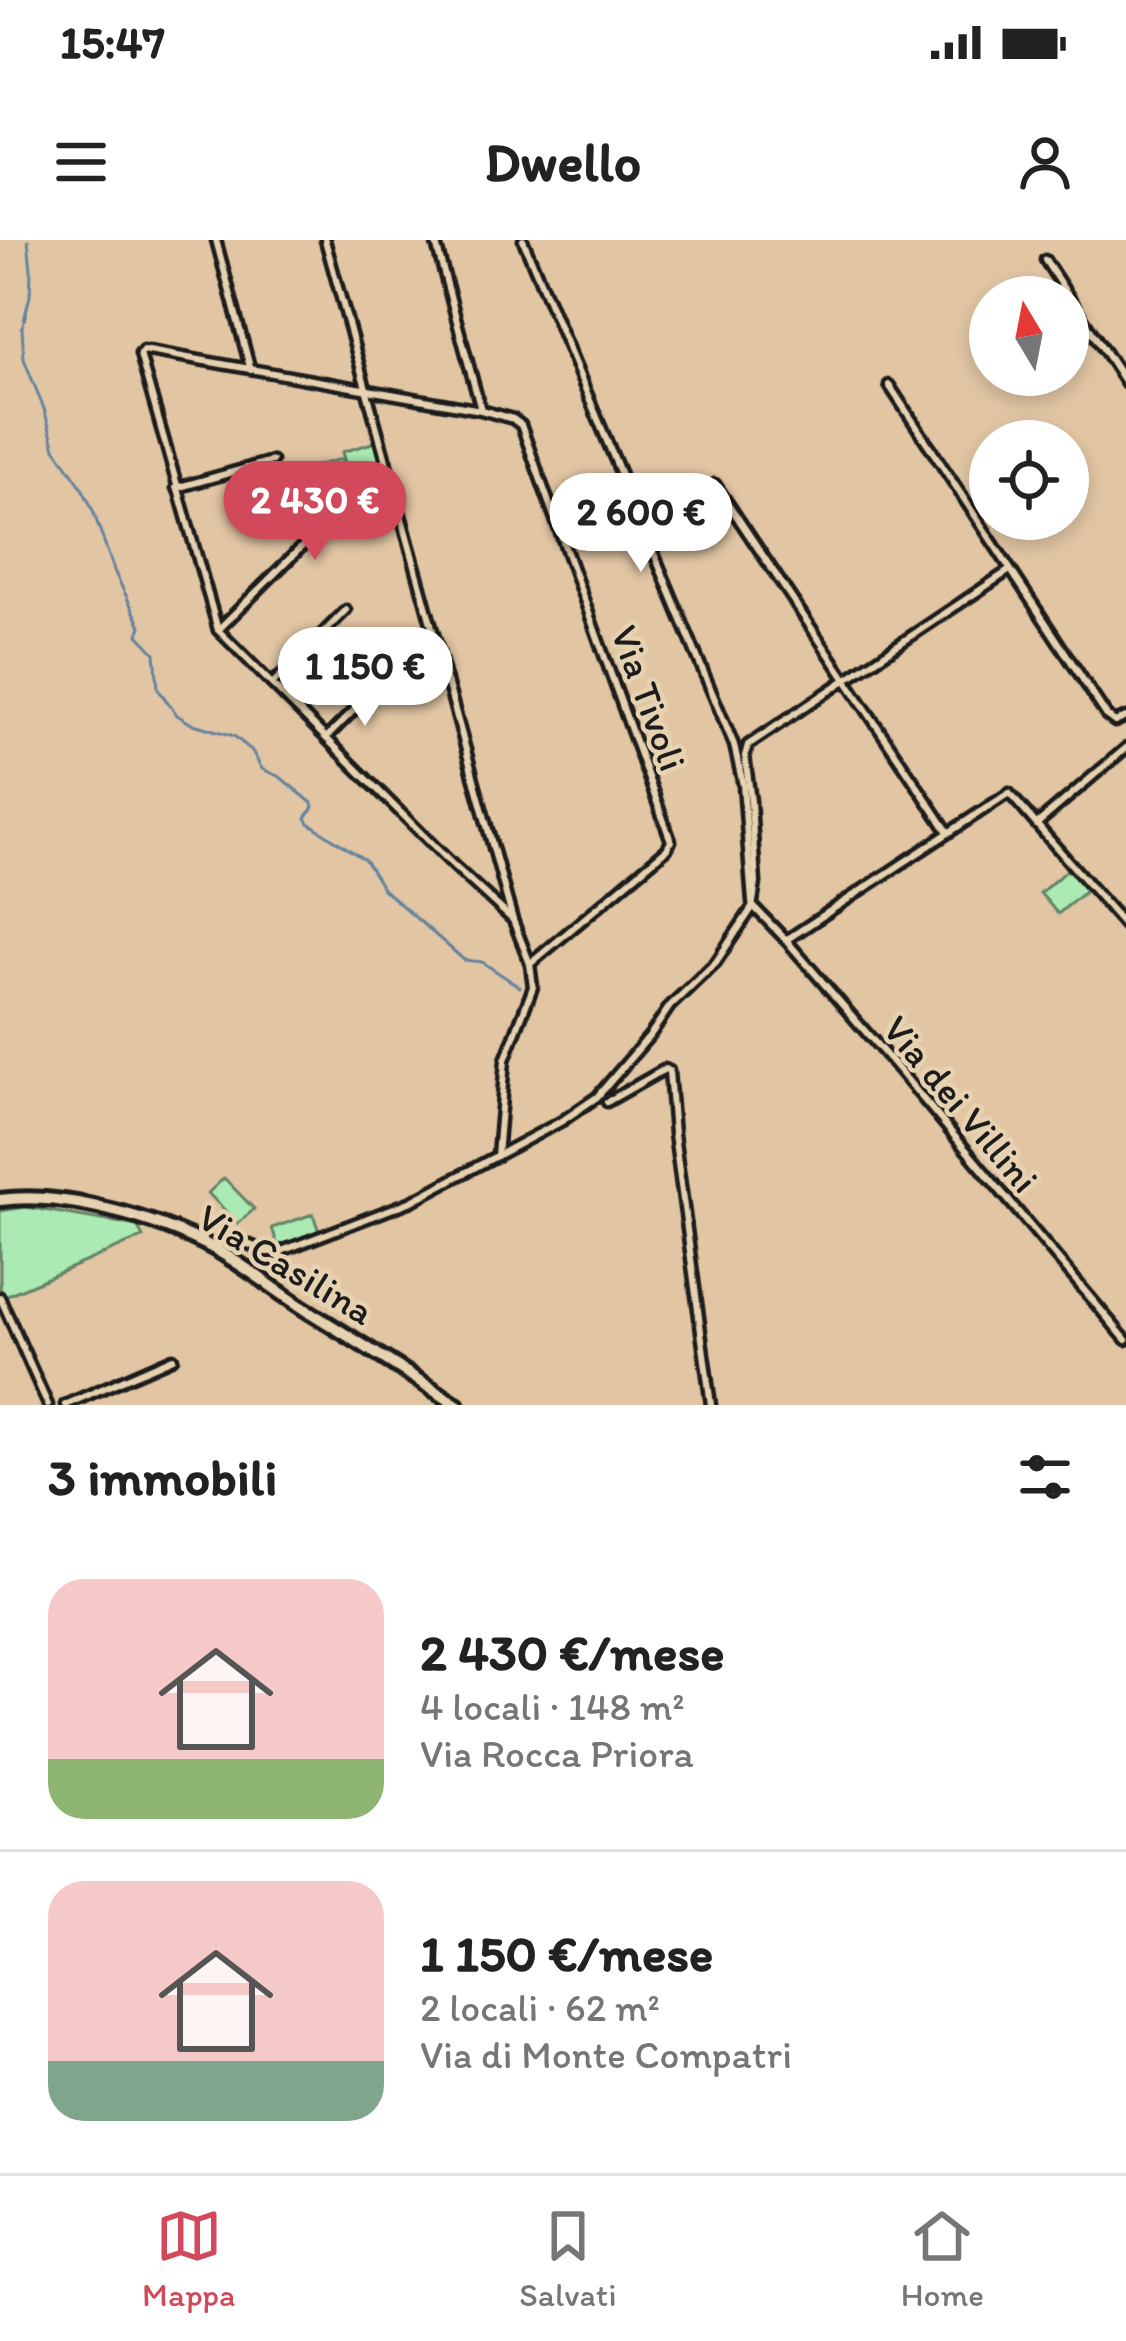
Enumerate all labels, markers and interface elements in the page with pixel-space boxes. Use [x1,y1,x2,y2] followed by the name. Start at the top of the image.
[60,15,165,69] text: 15:47
[48,129,114,195] icon: menu
[1012,129,1078,195] icon: person
[485,130,641,195] text: Dwello
[969,276,1089,396] north arrow
[969,276,1089,540] map controls
[969,420,1089,540] button: locate
[204,461,426,563] pin: 2 430 €
[530,473,752,575] pin: 2 600 €
[250,476,380,523] text: 2 430 €
[576,488,706,535] text: 2 600 €
[601,619,697,777] street label: Via Tivoli
[254,627,476,729] pin: 1 150 €
[305,642,425,689] text: 1 150 €
[873,1006,1049,1202] street label: Via dei Villini
[189,1193,383,1335] street label: Via Casilina
[1012,1444,1078,1510] icon: filters
[48,1447,277,1508] text: 3 immobili
[420,1622,724,1683] text: 2 430 €/mese
[144,1627,288,1771] icon: home
[420,1683,685,1730] text: 4 locali · 148 m²
[420,1730,694,1777] text: Via Rocca Priora
[420,1923,713,1984] text: 1 150 €/mese
[144,1929,288,2073] icon: home
[420,1984,660,2031] text: 2 locali · 62 m²
[420,2031,792,2078] text: Via di Monte Compatri
[142,2203,235,2314] tab: Mappa
[519,2203,617,2314] tab: Salvati
[901,2203,984,2314] tab: Home

